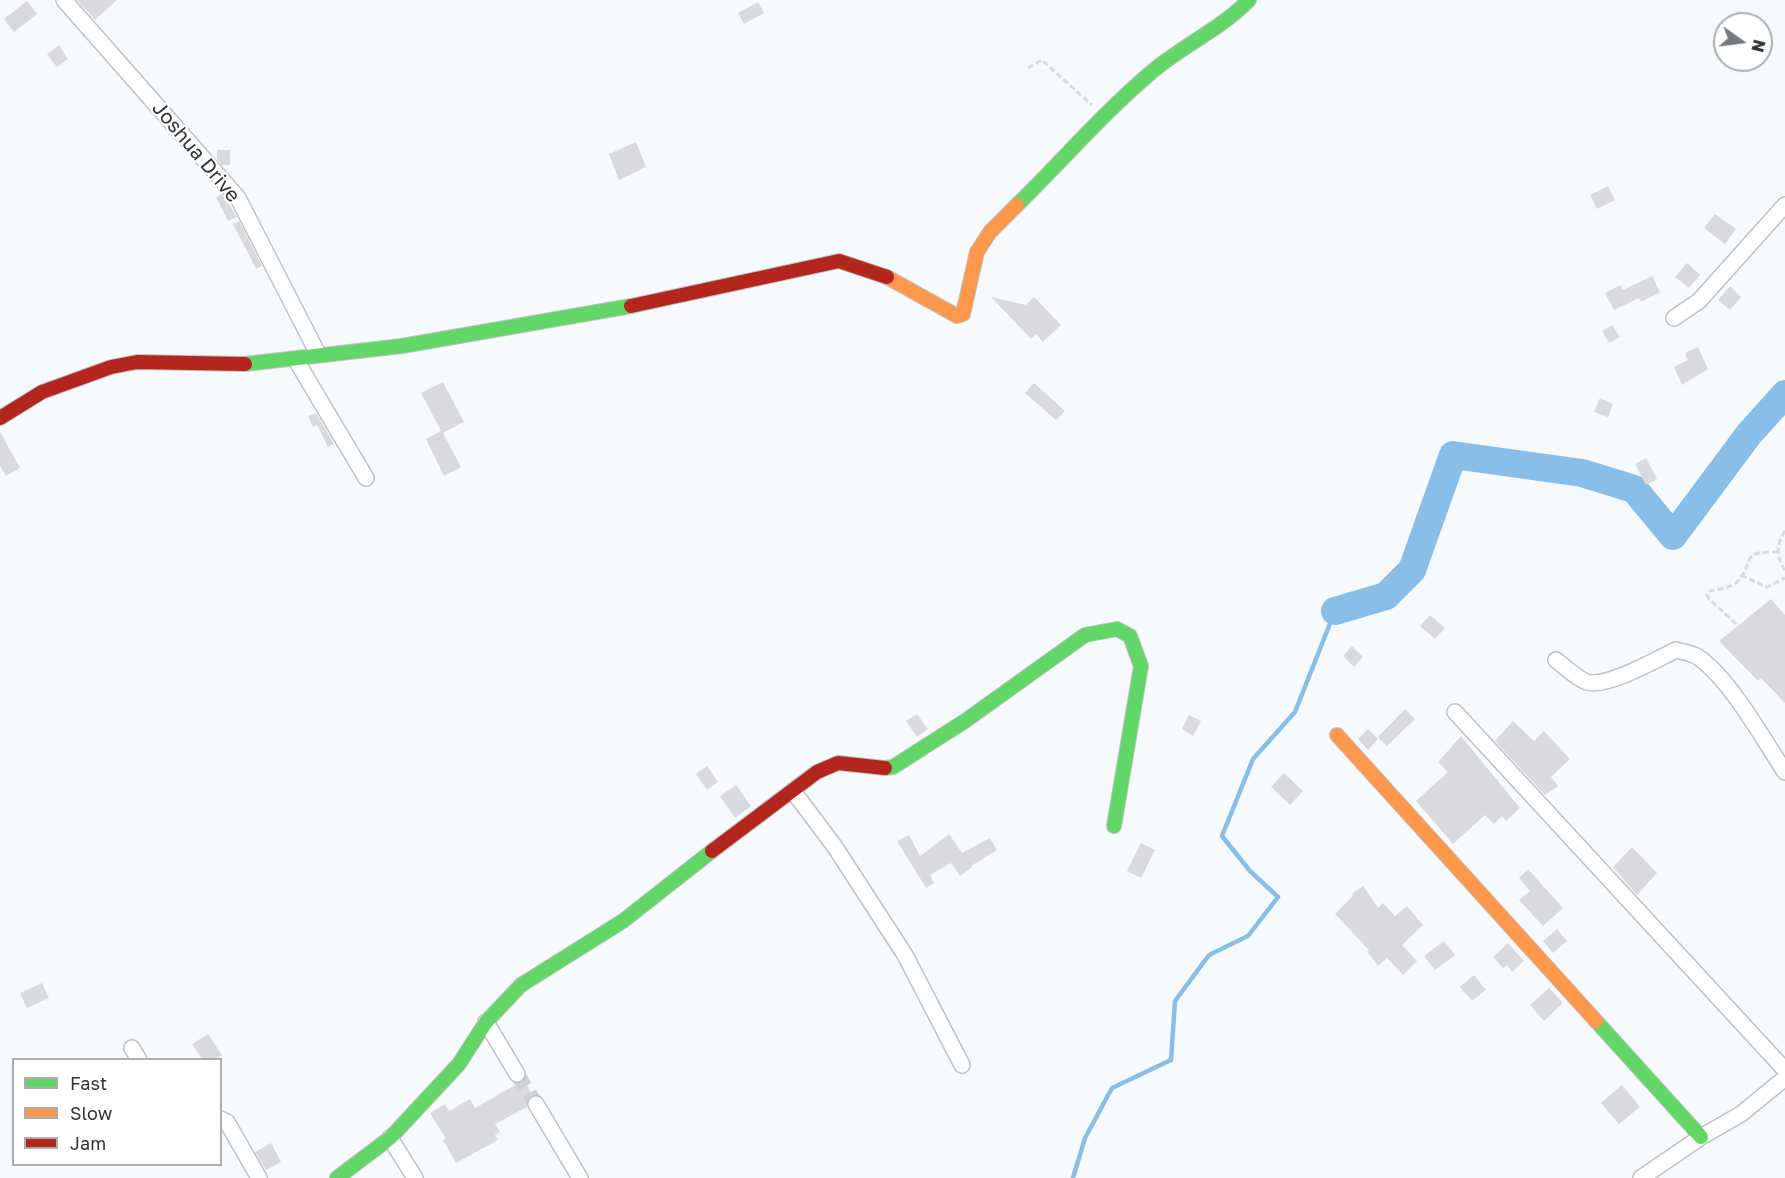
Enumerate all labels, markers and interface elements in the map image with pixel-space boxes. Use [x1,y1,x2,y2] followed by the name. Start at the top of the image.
[1713,12,1773,72] north arrow
[1747,38,1770,54] text: N
[147,97,245,207] street label: Joshua Drive
[12,1058,222,1166] legend
[70,1072,107,1094] text: Fast
[70,1102,112,1124] text: Slow
[70,1132,106,1154] text: Jam

